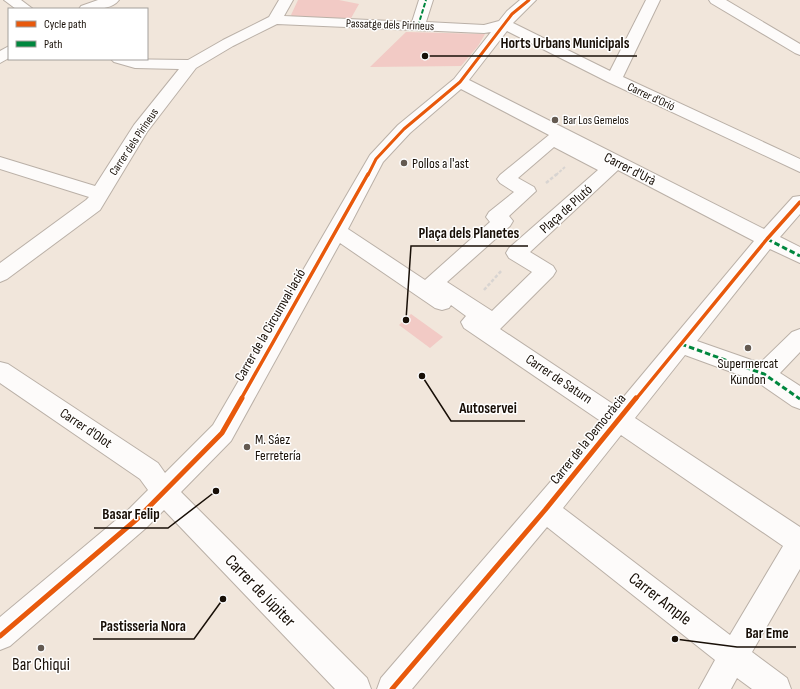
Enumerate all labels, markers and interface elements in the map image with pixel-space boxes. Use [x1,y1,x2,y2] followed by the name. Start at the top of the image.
[8,8,148,60] legend
[346,16,434,34] street label: Passatge dels Pirineus
[44,17,86,32] text: Cycle path
[492,29,637,56] callout: Horts Urbans Municipals
[501,34,630,53] text: Horts Urbans Municipals
[44,37,62,52] text: Path
[625,80,677,114] street label: Carrer d'Orió
[106,106,162,178] street label: Carrer dels Pirineus
[563,113,629,128] place label: Bar Los Gemelos
[550,115,560,125] marker: Bar Los Gemelos
[601,149,659,189] street label: Carrer d'Urà
[412,155,469,172] place label: Pollos a l'ast
[399,158,409,168] marker: Pollos a l'ast
[536,181,596,237] street label: Plaça de Plutó
[411,219,528,246] callout: Plaça dels Planetes
[419,224,520,243] text: Plaça dels Planetes
[231,266,309,384] street label: Carrer de la Circumval·lació
[743,343,753,353] marker: Supermercat Kundon
[522,350,596,408] street label: Carrer de Saturn
[718,355,778,388] place label: Supermercat Kundon
[546,390,630,488] street label: Carrer de la Democràcia
[451,394,525,421] callout: Autoservei
[458,399,517,418] text: Autoservei
[57,404,115,452] street label: Carrer d'Olot
[255,431,301,464] place label: M. Sáez Ferretería
[242,442,252,452] marker: M. Sáez Ferretería
[94,501,168,528] callout: Basar Felip
[102,505,160,524] text: Basar Felip
[221,551,299,631] street label: Carrer de Júpiter
[625,568,695,630] street label: Carrer Ample
[93,612,194,639] callout: Pastisseria Nora
[100,617,186,636] text: Pastisseria Nora
[737,620,796,647] callout: Bar Eme
[745,624,789,643] text: Bar Eme
[36,643,46,653] marker: Bar Chiqui
[12,655,70,675] place label: Bar Chiqui

